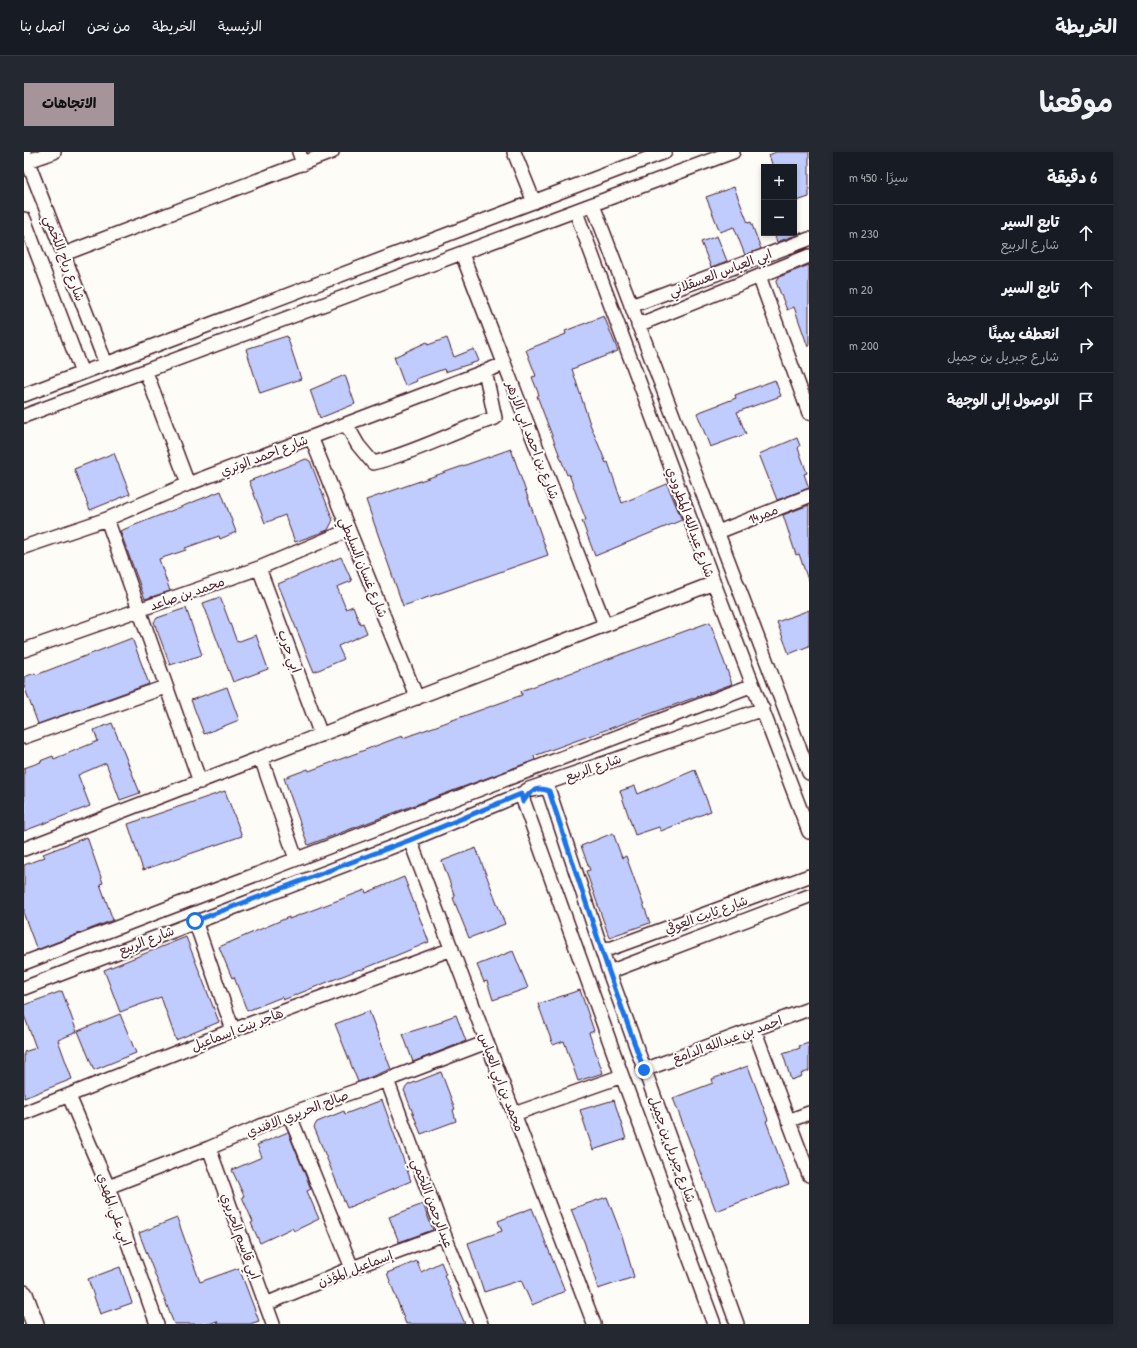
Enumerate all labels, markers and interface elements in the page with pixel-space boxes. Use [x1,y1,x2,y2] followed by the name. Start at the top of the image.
[1055,13,1117,39] text: الخريطة
[20,16,65,35] text: اتصل بنا
[87,16,130,35] text: من نحن
[152,16,196,35] text: الخريطة
[218,16,262,35] text: الرئيسية
[24,83,114,126] button: الاتجاهات
[1039,83,1113,121] text: موقعنا
[761,164,797,236] map controls
[761,164,797,200] button: +
[1047,165,1097,188] text: 6 دقيقة
[849,168,908,186] text: سيرًا · 450 m
[761,200,797,236] button: −
[1002,211,1059,232] text: تابع السير
[38,212,90,305] street label: شارع رباح اللخمي
[1075,222,1097,244] icon: ahead
[849,224,879,242] text: 230 m
[1000,235,1059,253] text: شارع الربيع
[666,244,775,303] street label: ابي العباس العسقلاني
[1002,277,1059,298] text: تابع السير
[1075,278,1097,300] icon: ahead
[849,280,873,298] text: 20 m
[989,323,1059,344] text: انعطف يمينًا
[1075,334,1097,356] icon: right
[849,336,879,354] text: 200 m
[947,347,1059,365] text: شارع جبريل بن جميل
[499,377,564,503] street label: شارع بن احمد ابي الازهر
[947,389,1059,410] text: الوصول إلى الوجهة
[1075,390,1097,412] icon: arrive
[218,430,311,481] street label: شارع احمد الوتري
[662,464,719,580] street label: شارع عبدالله المطرودي
[745,500,781,528] street label: ممر14
[333,514,392,621] street label: شارع غسان السليطي
[147,572,227,614] street label: محمد بن صاعد
[271,627,306,676] street label: ابي حرب
[562,749,624,787] street label: شارع الربيع
[662,891,750,938] street label: شارع ثابت العوفي
[186,912,204,930] route start
[115,921,177,961] street label: شارع الربيع
[188,1003,286,1055] street label: هاجر بنت إسماعيل
[669,1011,785,1069] street label: احمد بن عبدالله الدامغ
[472,1030,529,1135] street label: محمد بن ابي العباس
[635,1061,653,1079] route end
[243,1085,351,1142] street label: صالح الحريري الافندي
[644,1093,701,1205] street label: شارع جبريل بن جميل
[405,1156,458,1251] street label: عبدالرحمن اللخمي
[91,1170,137,1249] street label: ابي علي المهدي
[214,1190,265,1283] street label: ابي قاسم الحريري
[315,1245,395,1291] street label: إسماعيل المؤذن

